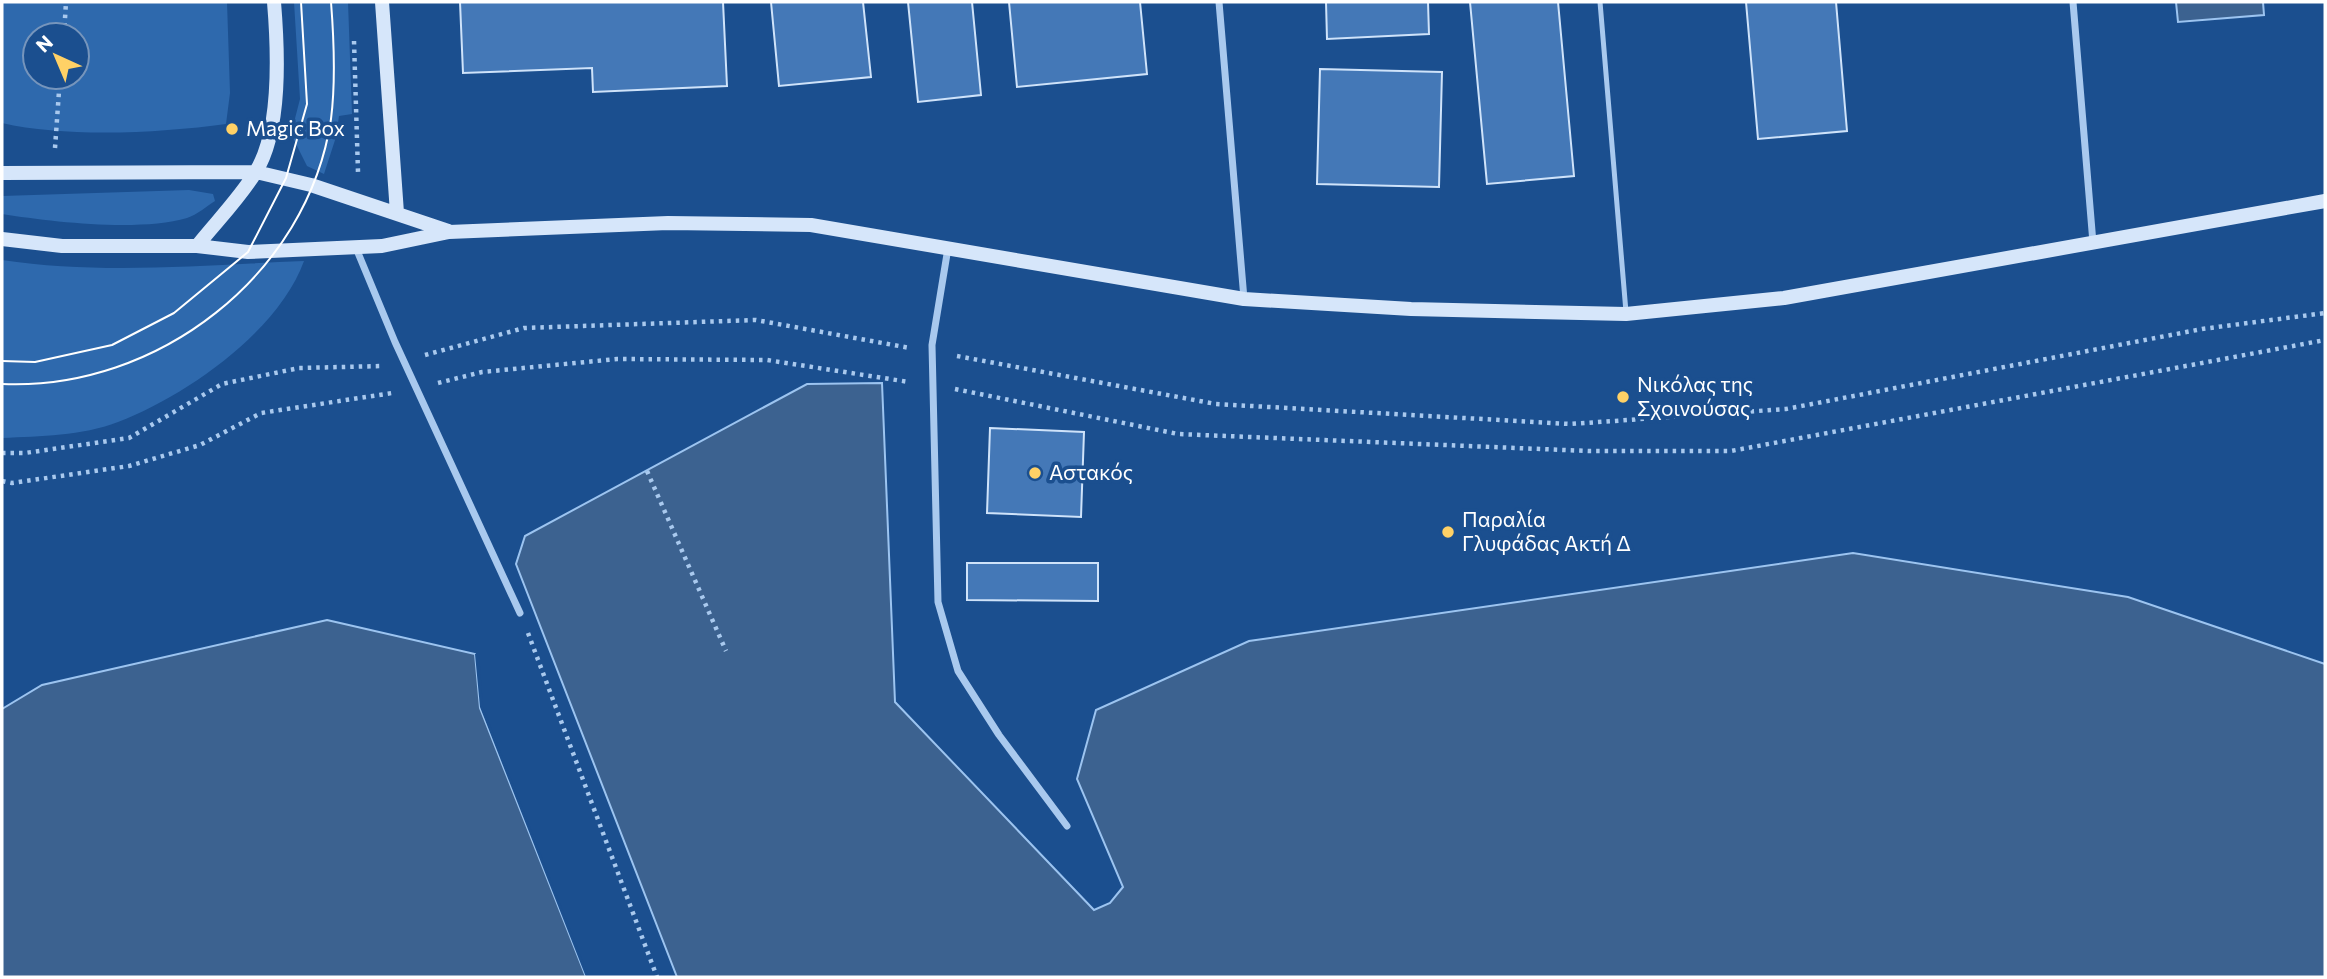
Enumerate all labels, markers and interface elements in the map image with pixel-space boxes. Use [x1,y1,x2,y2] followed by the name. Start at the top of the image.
[21,21,91,91] north arrow
[31,30,57,57] text: N
[246,115,345,140] place label: Magic Box
[224,121,240,137] marker: Magic Box
[1637,371,1753,420] place label: Νικόλας της Σχοινούσας
[1615,389,1631,405] marker: Νικόλας της Σχοινούσας
[1049,459,1133,484] place label: Αστακός
[1027,465,1043,481] marker: Αστακός
[1462,506,1631,555] place label: Παραλία Γλυφάδας Ακτή Δ
[1440,524,1456,540] marker: Παραλία Γλυφάδας Ακτή Δ

